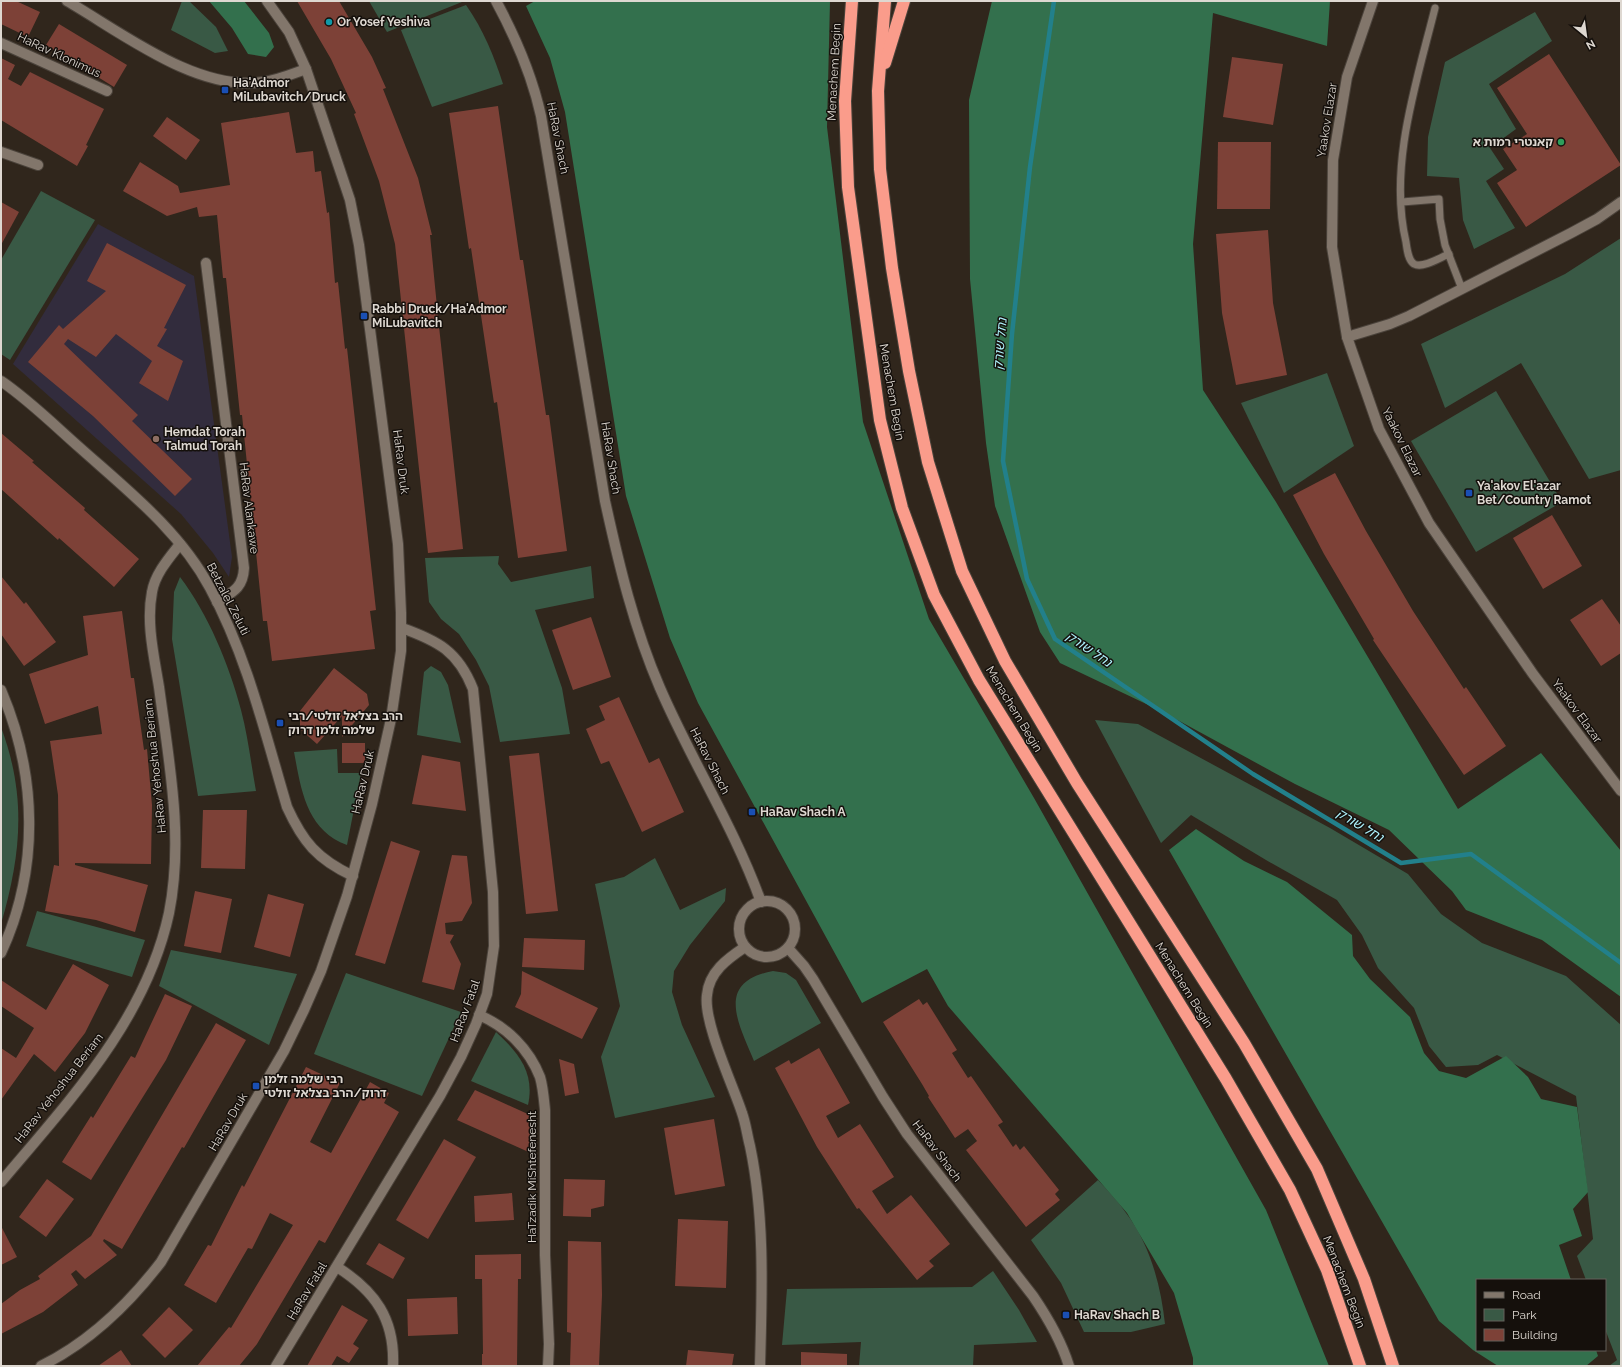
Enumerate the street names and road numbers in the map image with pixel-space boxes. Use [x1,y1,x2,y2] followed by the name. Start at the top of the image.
[824,23,844,121] street label: Menachem Begin
[15,30,103,80] street label: HaRav Klonimus
[1314,81,1340,158] street label: Yaakov Elazar
[544,101,572,175] street label: HaRav Shach
[877,343,907,441] street label: Menachem Begin
[1379,405,1425,480] street label: Yaakov Elazar
[598,421,624,495] street label: HaRav Shach
[390,429,412,496] street label: HaRav Druk
[236,461,262,555] street label: HaRav Alankawe
[204,561,252,637] street label: Betzalel Zeluti
[983,663,1045,755] street label: Menachem Begin
[1549,676,1605,746] street label: Yaakov Elazar
[141,698,169,834] street label: HaRav Yehoshua Beriam
[687,725,733,797] street label: HaRav Shach
[349,748,377,815] street label: HaRav Druk
[1152,940,1216,1030] street label: Menachem Begin
[447,977,483,1044] street label: HaRav Fatal
[12,1031,106,1145] street label: HaRav Yehoshua Beriam
[206,1090,251,1154] street label: HaRav Druk
[525,1111,539,1243] street label: HaTzadik MiShtefenesht
[909,1118,965,1184] street label: HaRav Shach
[1320,1234,1368,1330] street label: Menachem Begin
[284,1259,330,1323] street label: HaRav Fatal

